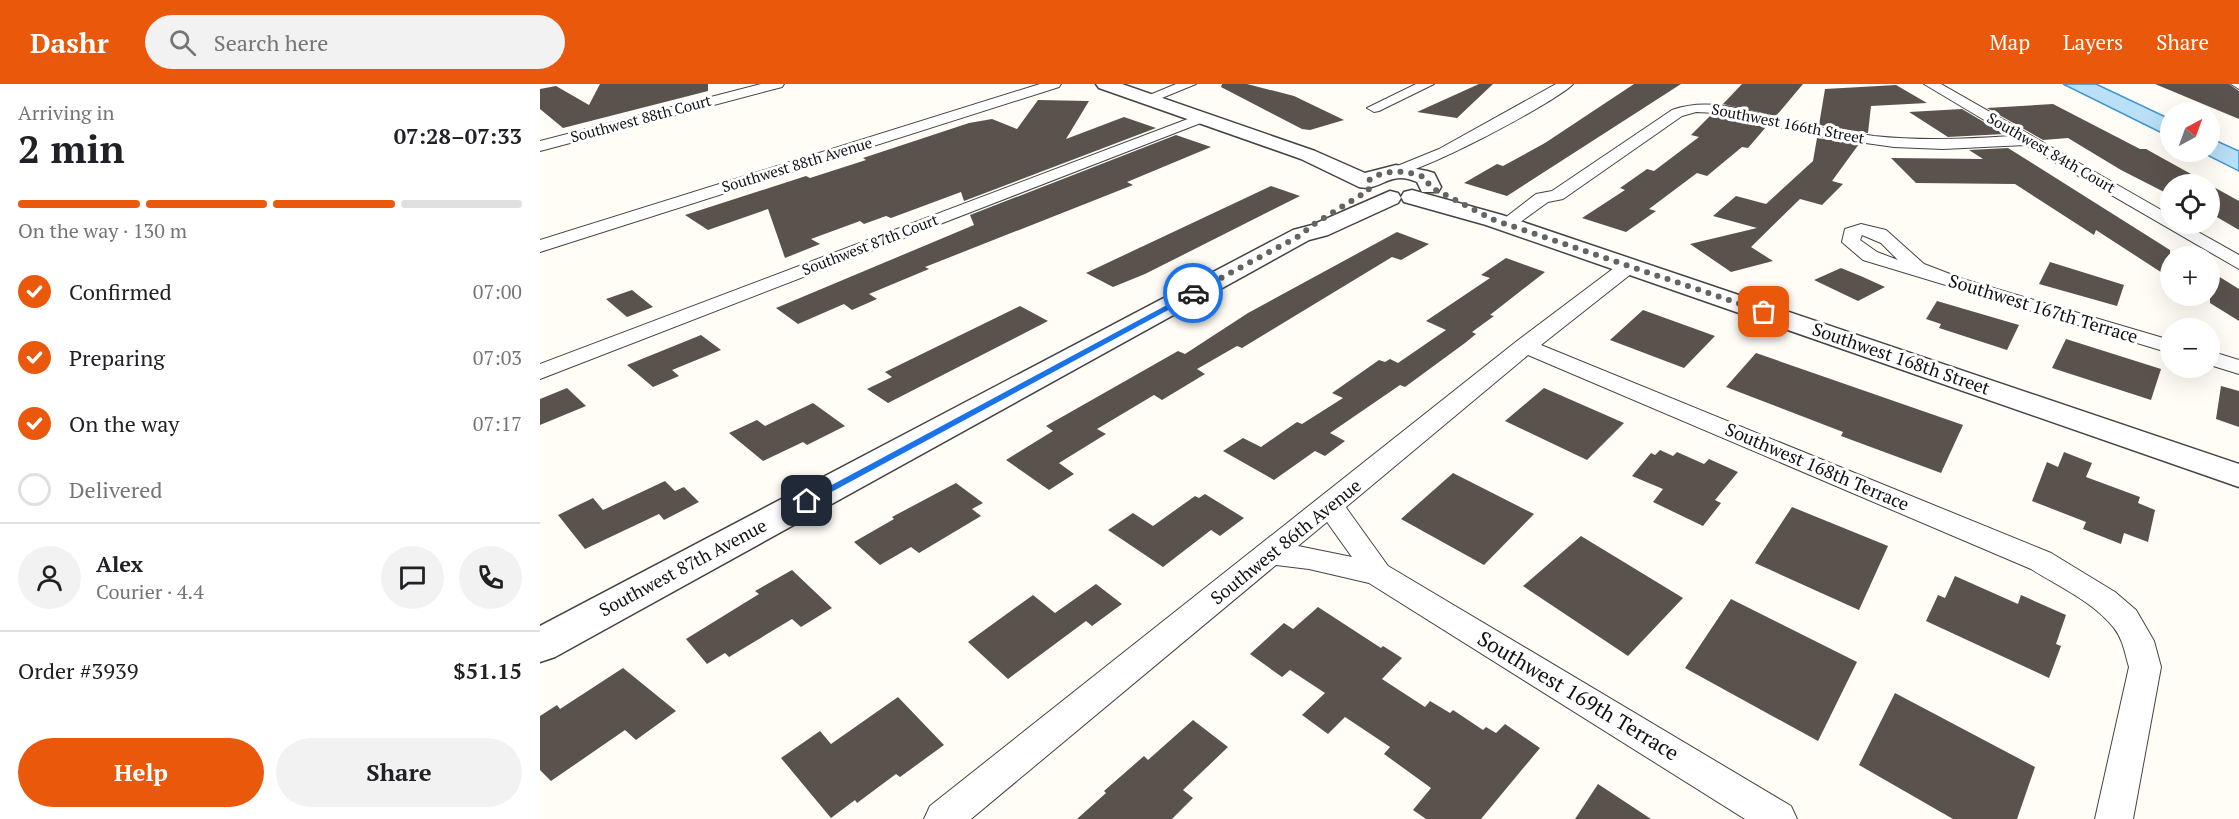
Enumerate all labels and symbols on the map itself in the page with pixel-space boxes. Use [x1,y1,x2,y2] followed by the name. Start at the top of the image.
[568,90,714,146] street label: Southwest 88th Court
[1710,98,1867,148] street label: Southwest 166th Street
[2160,102,2220,162] north arrow
[1984,107,2120,197] street label: Southwest 84th Court
[719,132,874,196] street label: Southwest 88th Avenue
[799,209,941,279] street label: Southwest 87th Court
[1163,263,1223,323] courier
[1946,268,2141,348] street label: Southwest 167th Terrace
[1738,286,1789,337] pin
[1809,316,1994,400] street label: Southwest 168th Street
[1722,416,1913,516] street label: Southwest 168th Terrace
[1205,473,1366,610] street label: Southwest 86th Avenue
[781,475,832,526] pin
[595,513,771,622] street label: Southwest 87th Avenue
[1473,624,1684,766] street label: Southwest 169th Terrace

